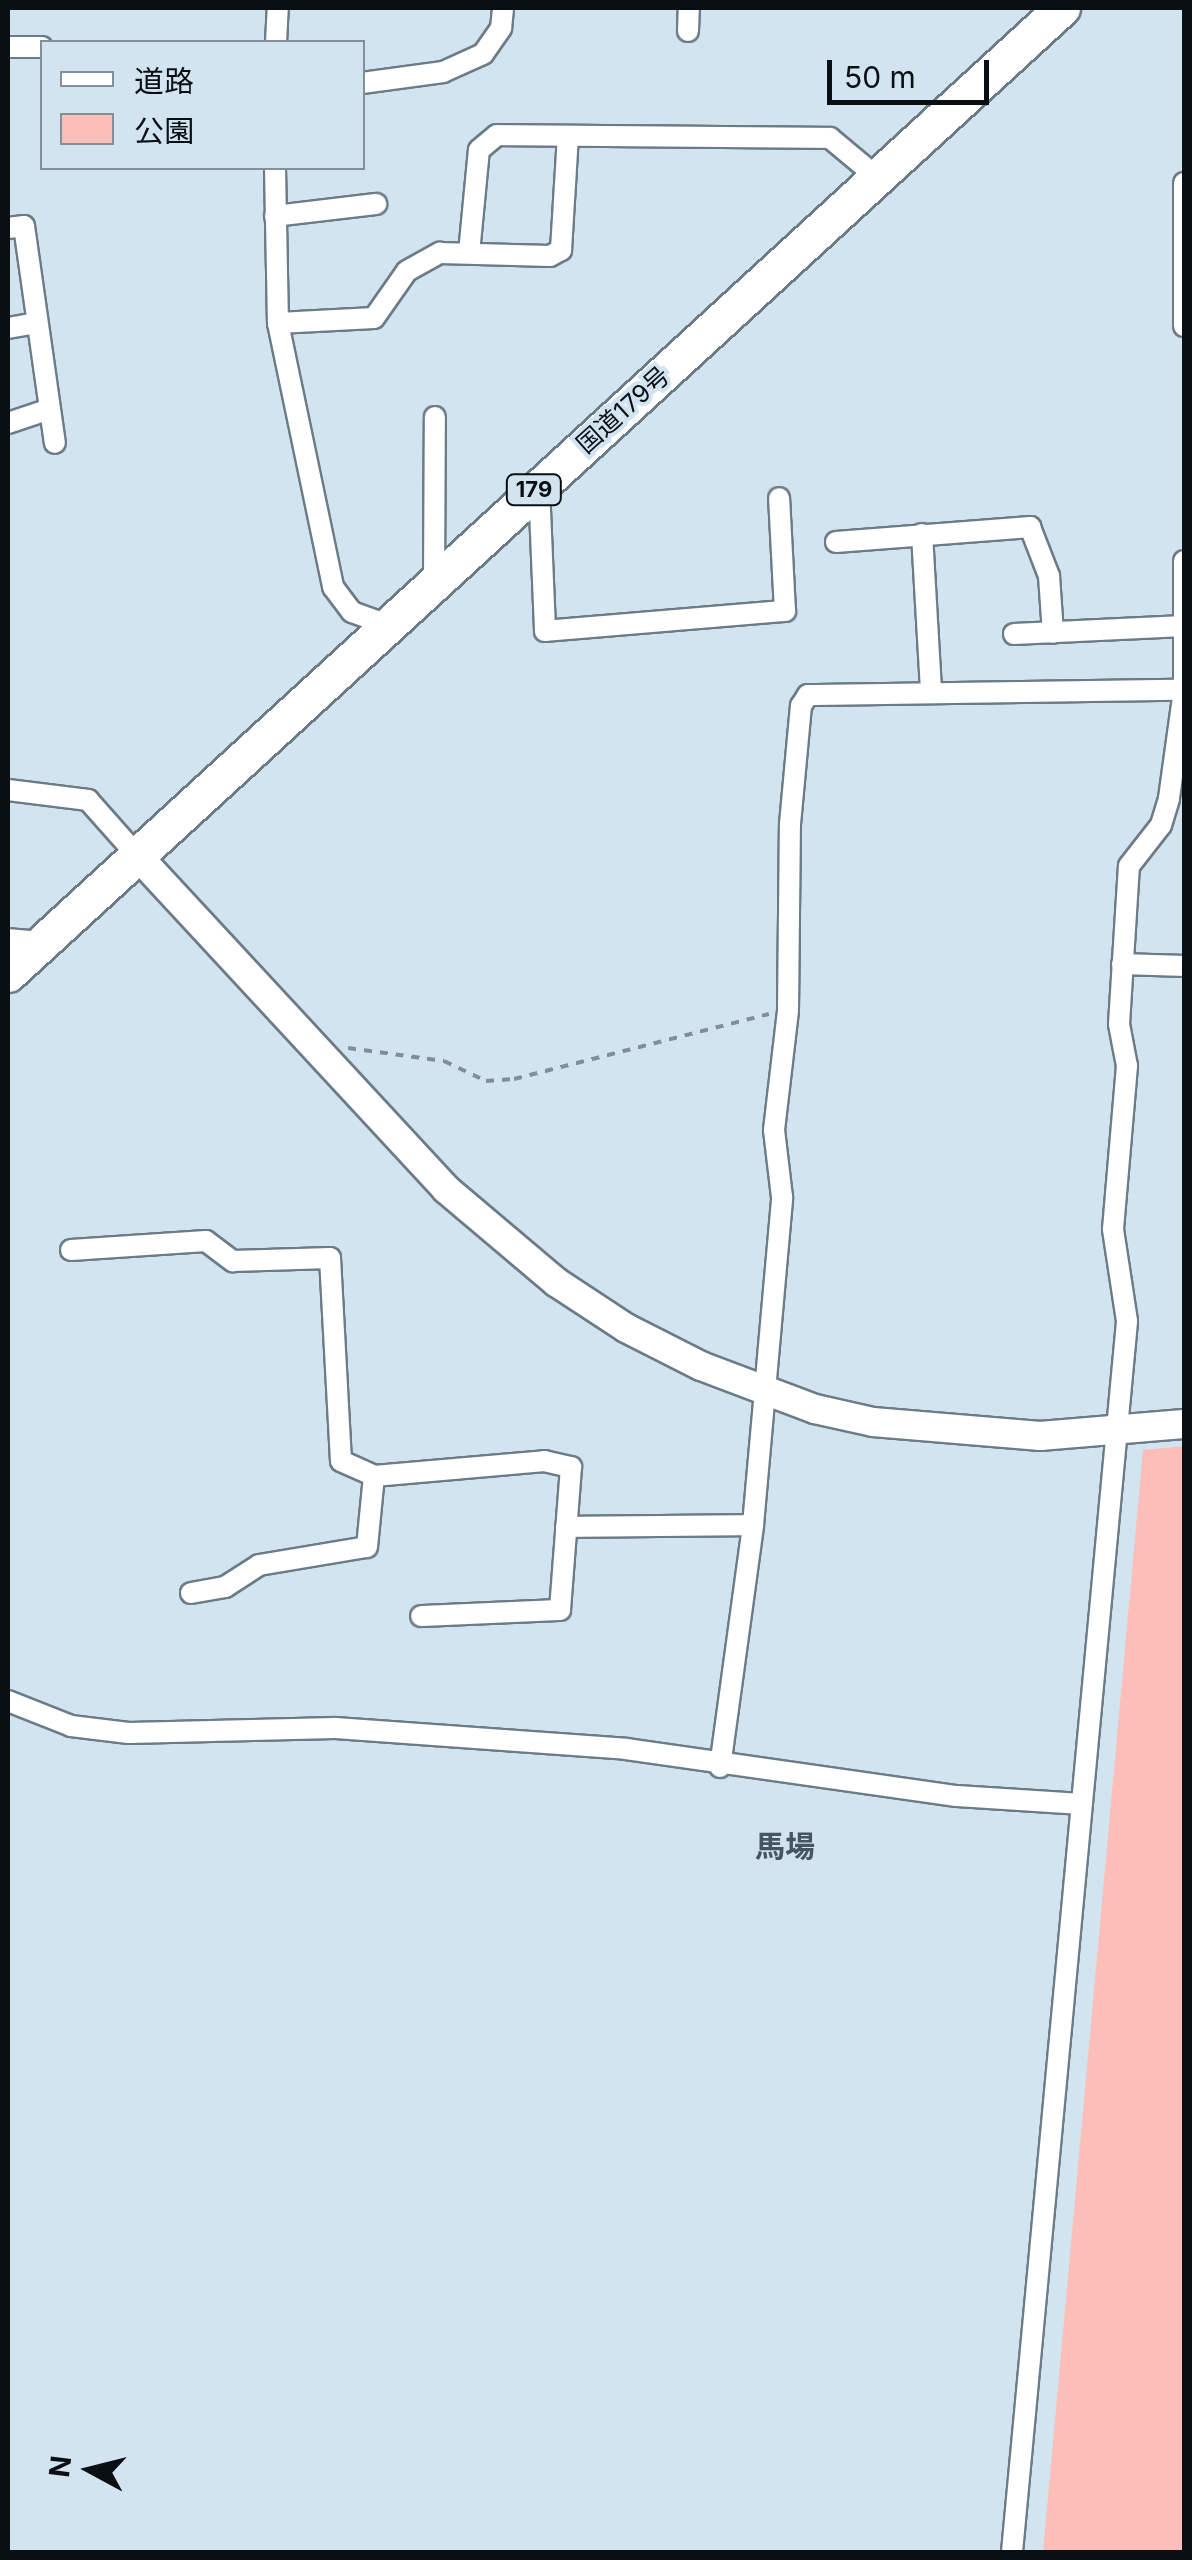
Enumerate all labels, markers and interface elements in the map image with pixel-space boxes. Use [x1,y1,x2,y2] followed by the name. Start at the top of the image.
[40,40,365,170] legend
[832,40,994,102] scale bar
[844,59,916,95] text: 50 m
[134,63,194,99] text: 道路
[134,113,194,149] text: 公園
[570,361,676,459] street label: 国道179号
[504,473,564,507] road number: 179
[755,1828,815,1864] district label: 馬場
[40,2420,140,2520] north arrow
[42,2454,78,2479] text: N

